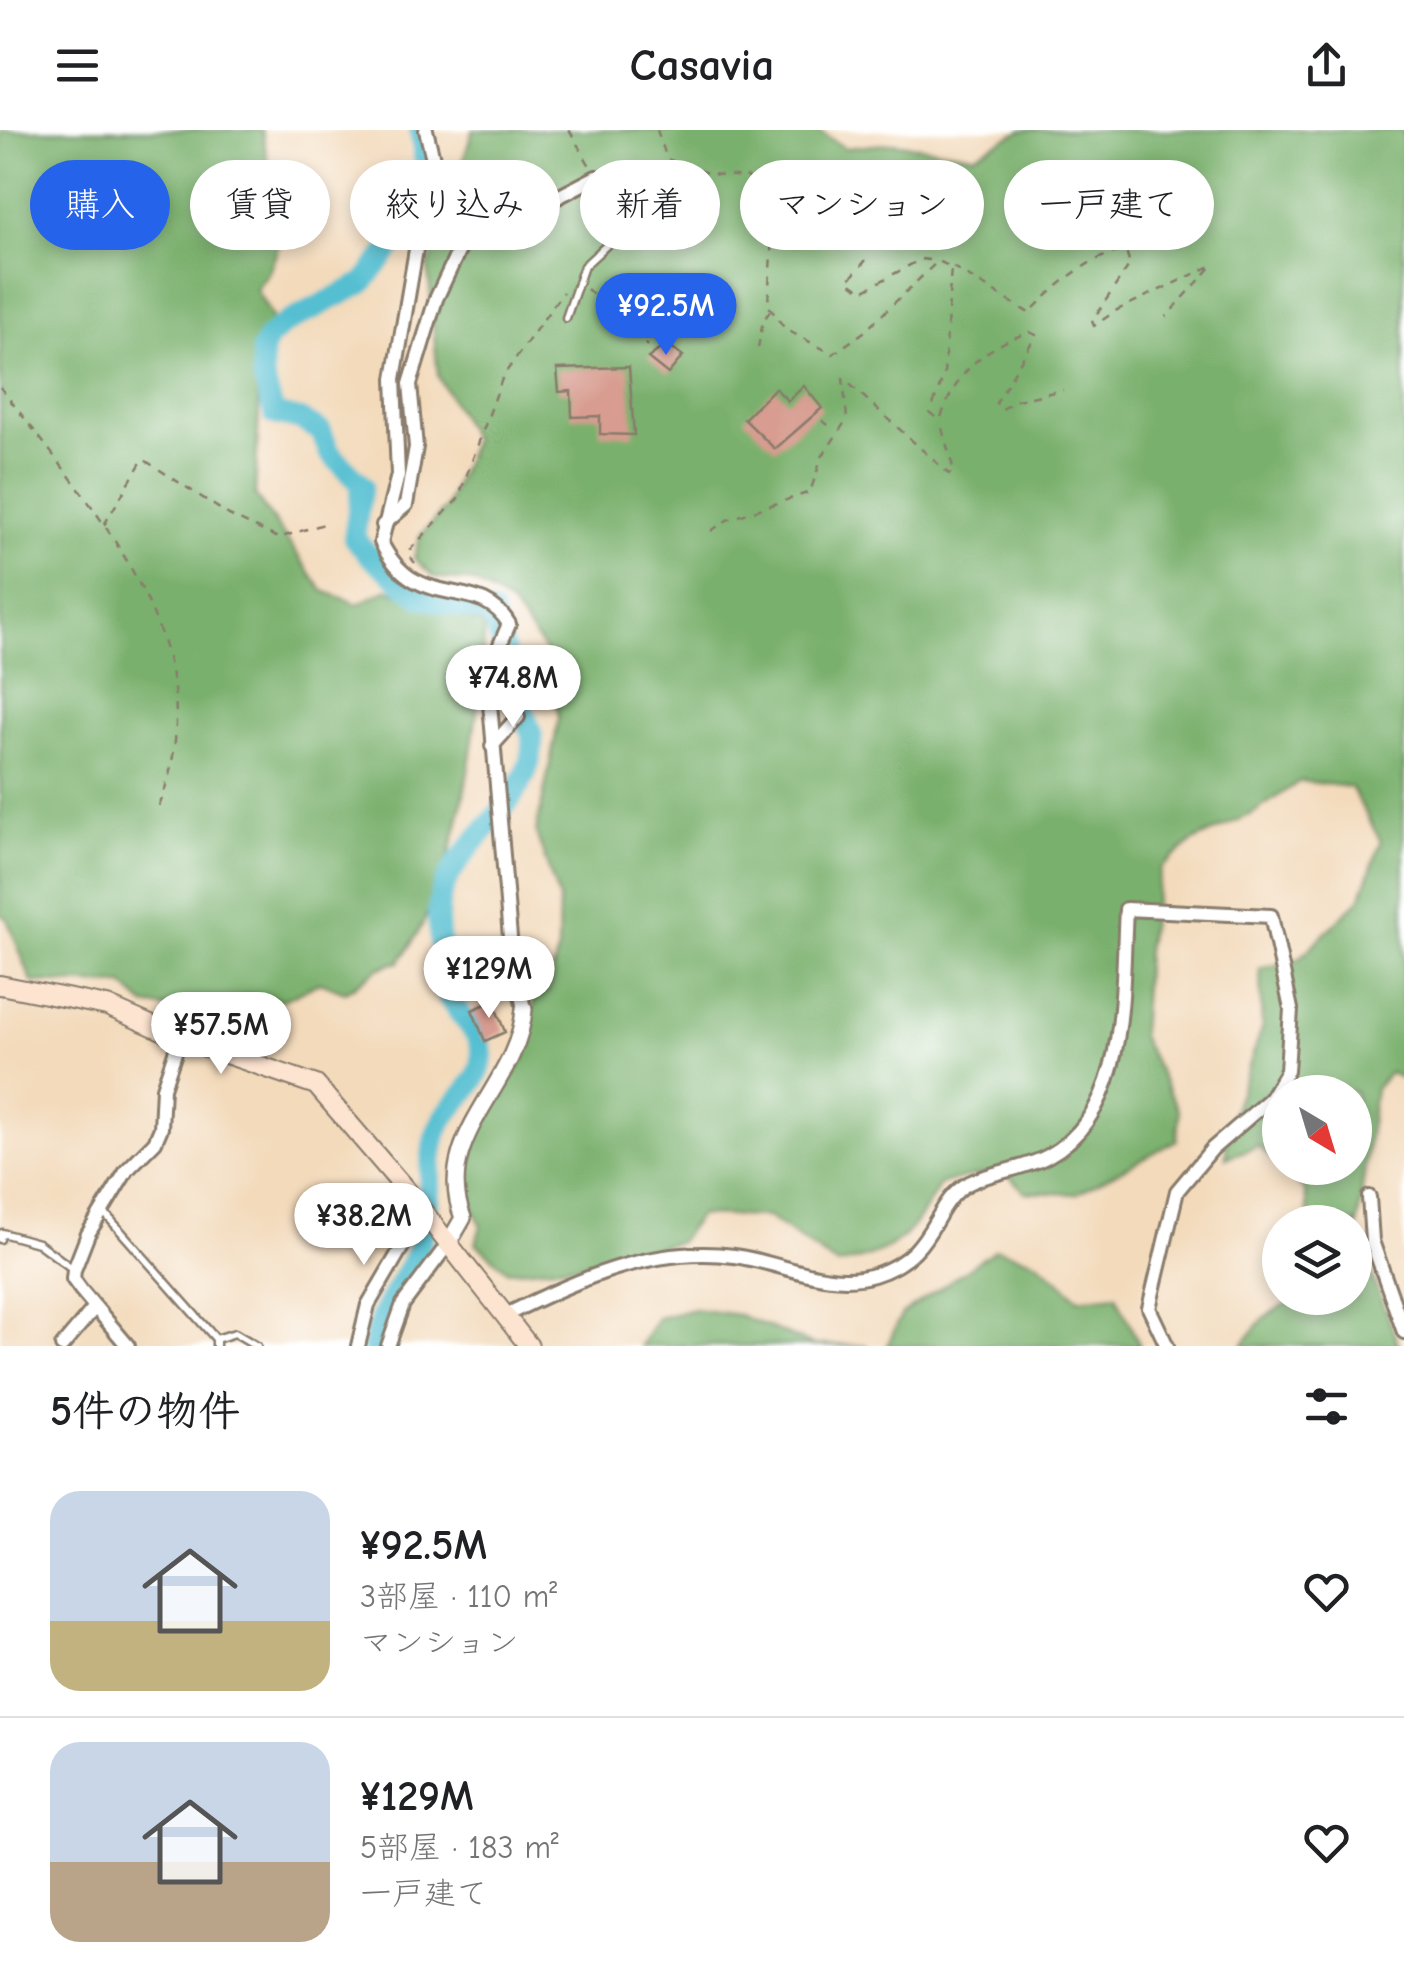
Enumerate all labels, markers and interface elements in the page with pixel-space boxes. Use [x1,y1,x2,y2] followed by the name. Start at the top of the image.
[50,38,105,93] icon: menu
[1299,38,1354,93] icon: share
[630,39,774,91] text: Casavia
[30,160,170,250] chip: 購入
[190,160,330,250] chip: 賃貸
[350,160,560,250] chip: 絞り込み
[580,160,720,250] chip: 新着
[740,160,984,250] chip: マンション
[1004,160,1214,250] chip: 一戸建て
[585,273,747,358] pin: ¥92.5M
[618,287,715,324] text: ¥92.5M
[432,645,594,730] pin: ¥74.8M
[468,659,558,696] text: ¥74.8M
[419,936,559,1021] pin: ¥129M
[446,950,532,987] text: ¥129M
[140,992,302,1077] pin: ¥57.5M
[173,1006,269,1043] text: ¥57.5M
[1262,1075,1372,1185] north arrow
[1262,1075,1372,1315] map controls
[283,1183,445,1268] pin: ¥38.2M
[316,1197,412,1234] text: ¥38.2M
[1262,1205,1372,1315] button: layers
[1299,1379,1354,1434] icon: filters
[50,1387,240,1436] text: 5件の物件
[360,1521,487,1570] text: ¥92.5M
[130,1531,250,1651] icon: home
[1299,1564,1354,1619] icon: heart
[360,1578,557,1615] text: 3部屋 · 110 m²
[360,1624,519,1661] text: マンション
[360,1772,474,1821] text: ¥129M
[130,1782,250,1902] icon: home
[1299,1815,1354,1870] icon: heart
[360,1829,559,1866] text: 5部屋 · 183 m²
[360,1875,488,1912] text: 一戸建て

